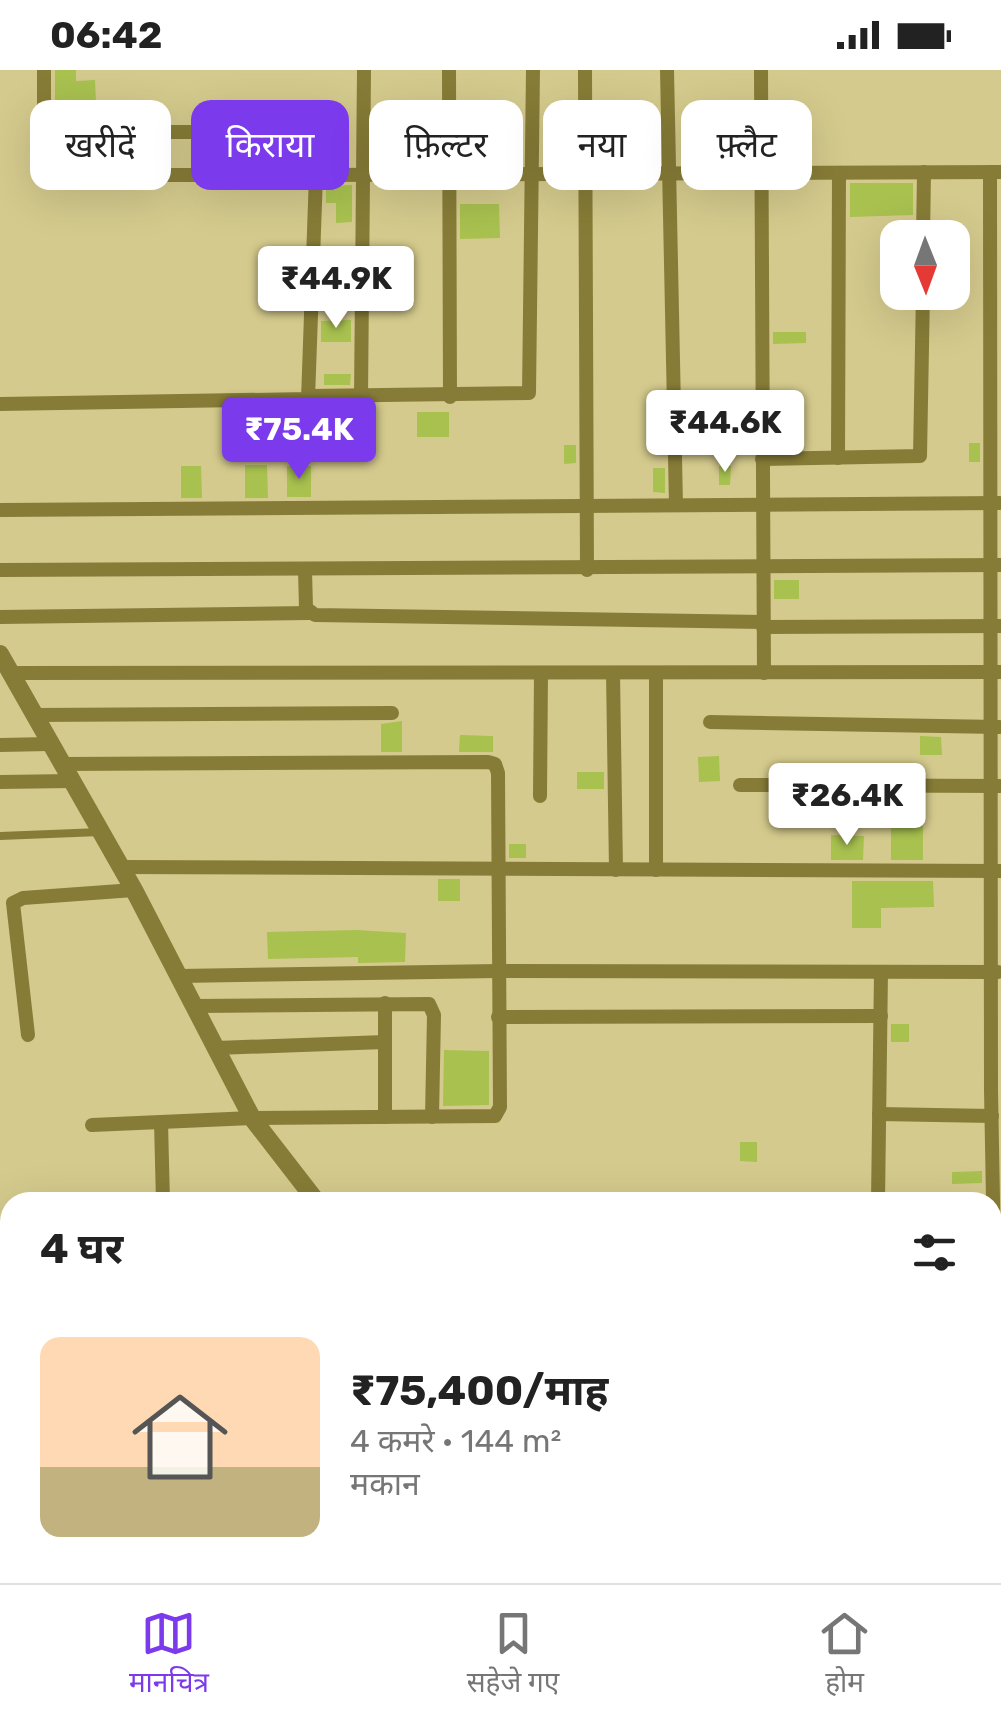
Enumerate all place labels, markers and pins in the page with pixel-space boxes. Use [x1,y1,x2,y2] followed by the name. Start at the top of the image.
[255,246,417,331] pin: ₹44.9K
[644,390,806,475] pin: ₹44.6K
[218,397,380,482] pin: ₹75.4K
[766,763,928,848] pin: ₹26.4K

